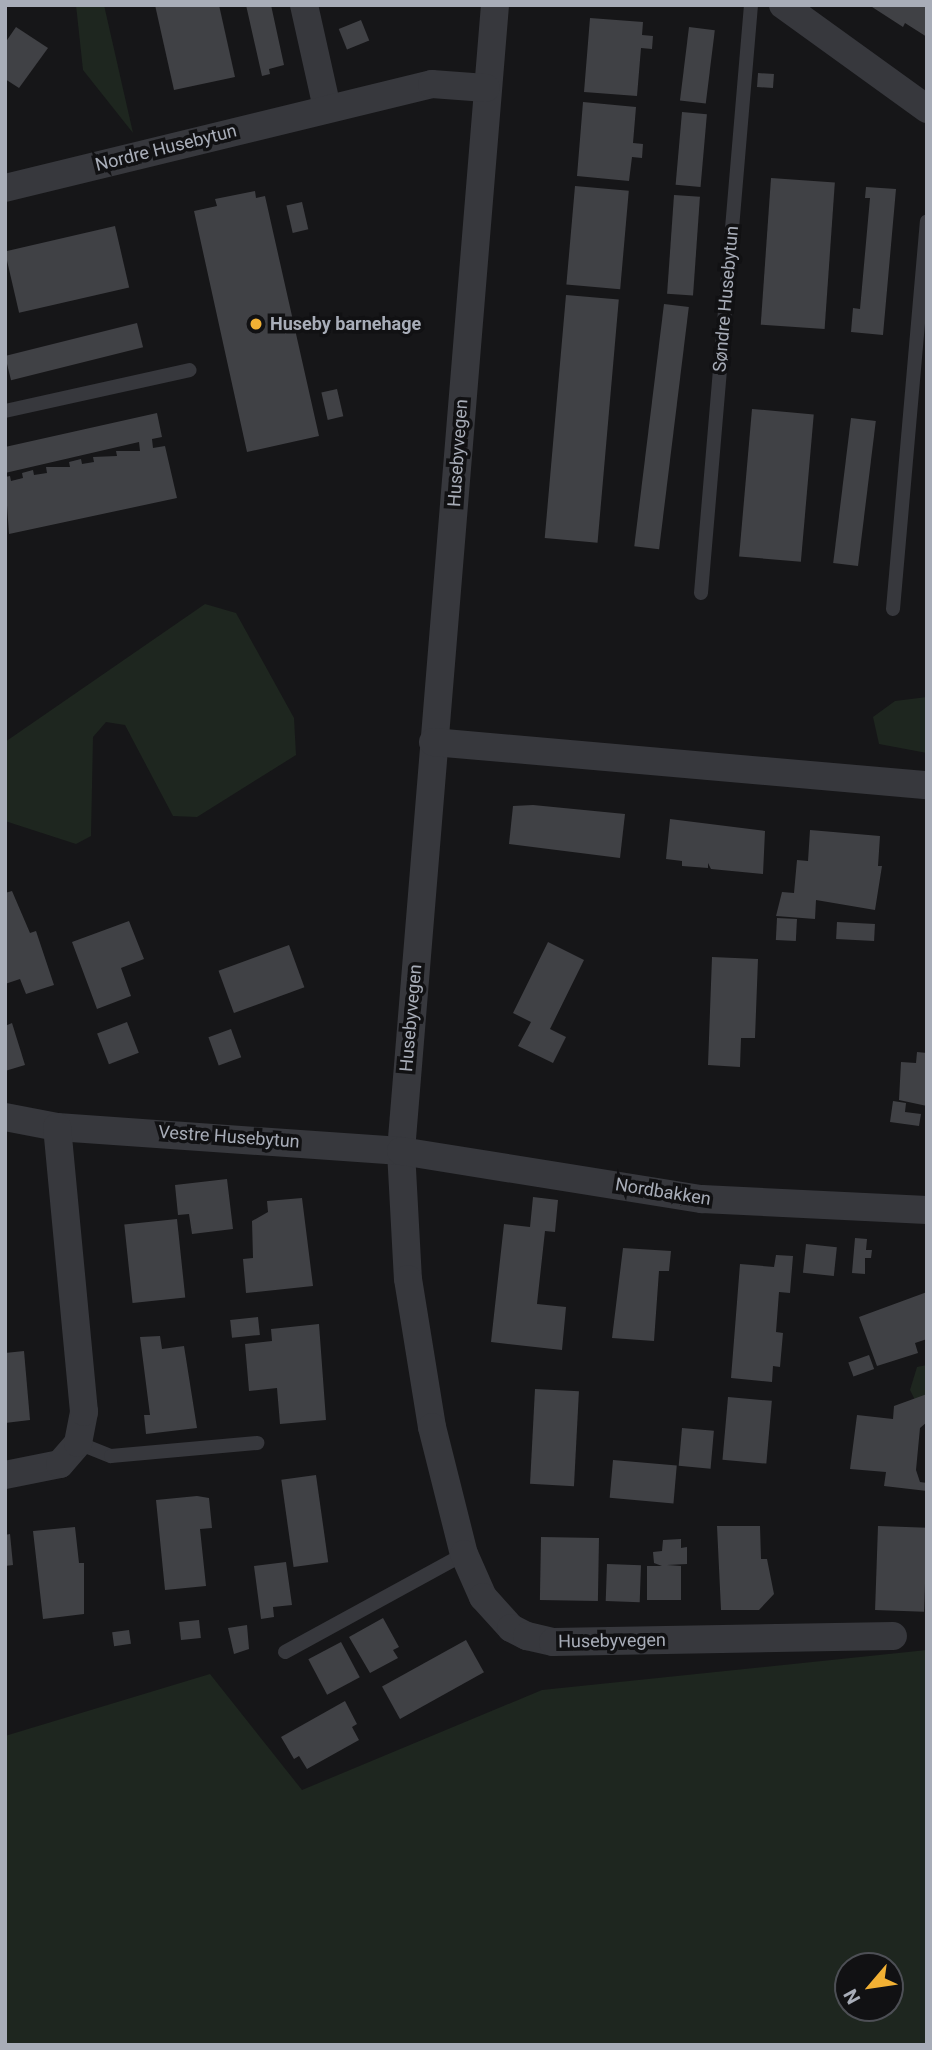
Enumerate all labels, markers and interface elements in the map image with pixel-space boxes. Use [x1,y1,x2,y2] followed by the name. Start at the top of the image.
[93,120,239,176] street label: Nordre Husebytun
[709,225,743,373] street label: Søndre Husebytun
[270,313,421,335] place label: Huseby barnehage
[248,316,264,332] marker: Huseby barnehage
[443,398,473,508] street label: Husebyvegen
[396,963,426,1073] street label: Husebyvegen
[158,1121,300,1153] street label: Vestre Husebytun
[614,1174,712,1210] street label: Nordbakken
[558,1629,666,1653] street label: Husebyvegen
[834,1952,904,2022] north arrow
[839,1985,865,2008] text: N

